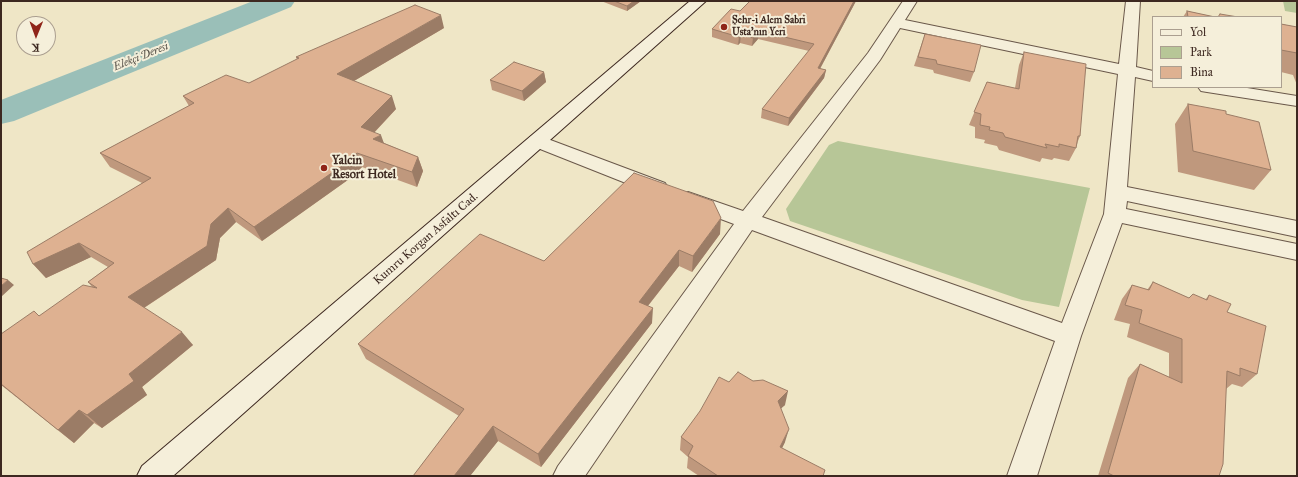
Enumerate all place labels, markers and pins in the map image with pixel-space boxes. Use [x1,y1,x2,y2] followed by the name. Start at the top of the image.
[732,15,806,38] place label: Şehr-i Alem Sabri Usta'nın Yeri
[719,22,729,32] marker: Şehr-i Alem Sabri Usta'nın Yeri
[332,154,396,182] place label: Yalcin Resort Hotel
[319,163,329,173] marker: Yalcin Resort Hotel

